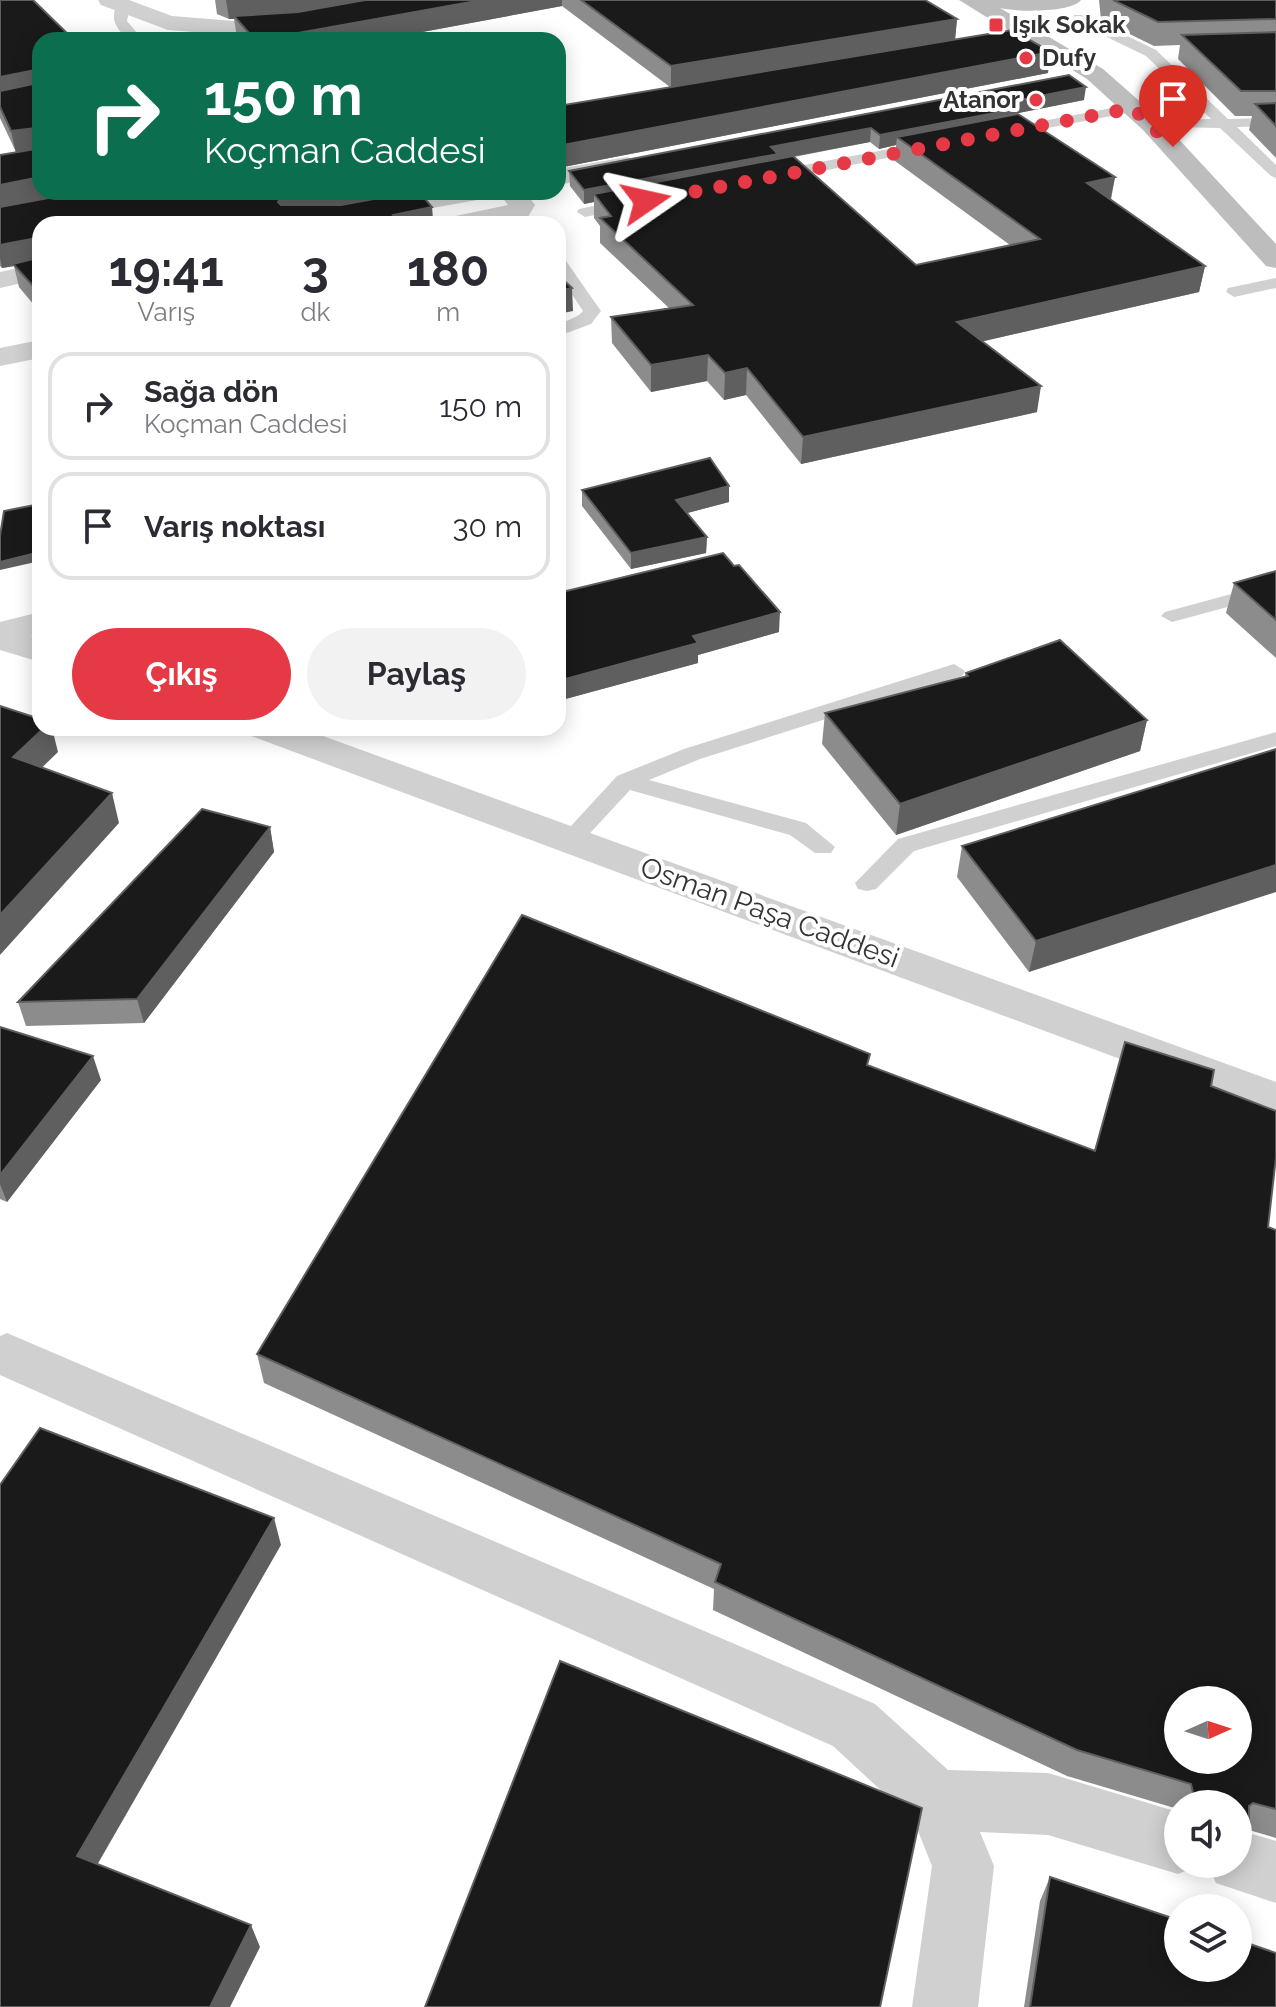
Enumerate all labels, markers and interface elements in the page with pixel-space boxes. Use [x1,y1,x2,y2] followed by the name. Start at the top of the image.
[1012,10,1126,39] place label: Işık Sokak
[987,16,1005,34] marker: Işık Sokak
[1042,43,1096,72] place label: Dufy
[1017,49,1035,67] marker: Dufy
[204,62,363,128] text: 150 m
[72,64,176,168] icon: right
[1139,65,1207,147] pin
[1151,77,1195,121] icon: arrive
[943,85,1020,114] place label: Atanor
[1027,91,1045,109] marker: Atanor
[204,129,486,171] text: Koçman Caddesi
[604,159,688,243] position arrow
[109,241,224,297] text: 19:41
[302,241,329,297] text: 3
[407,241,489,297] text: 180
[137,297,195,327] text: Varış
[300,297,330,327] text: dk
[436,297,460,327] text: m
[144,374,279,409] text: Sağa dön
[76,384,120,428] icon: right
[439,389,522,424] text: 150 m
[144,409,347,439] text: Koçman Caddesi
[76,504,120,548] icon: arrive
[144,509,325,544] text: Varış noktası
[452,509,522,544] text: 30 m
[72,628,291,720] button: Çıkış
[307,628,526,720] button: Paylaş
[636,850,904,975] street label: Osman Paşa Caddesi
[1164,1686,1252,1774] north arrow
[1164,1686,1252,1982] map controls
[1164,1790,1252,1878] button: sound
[1164,1894,1252,1982] button: layers

